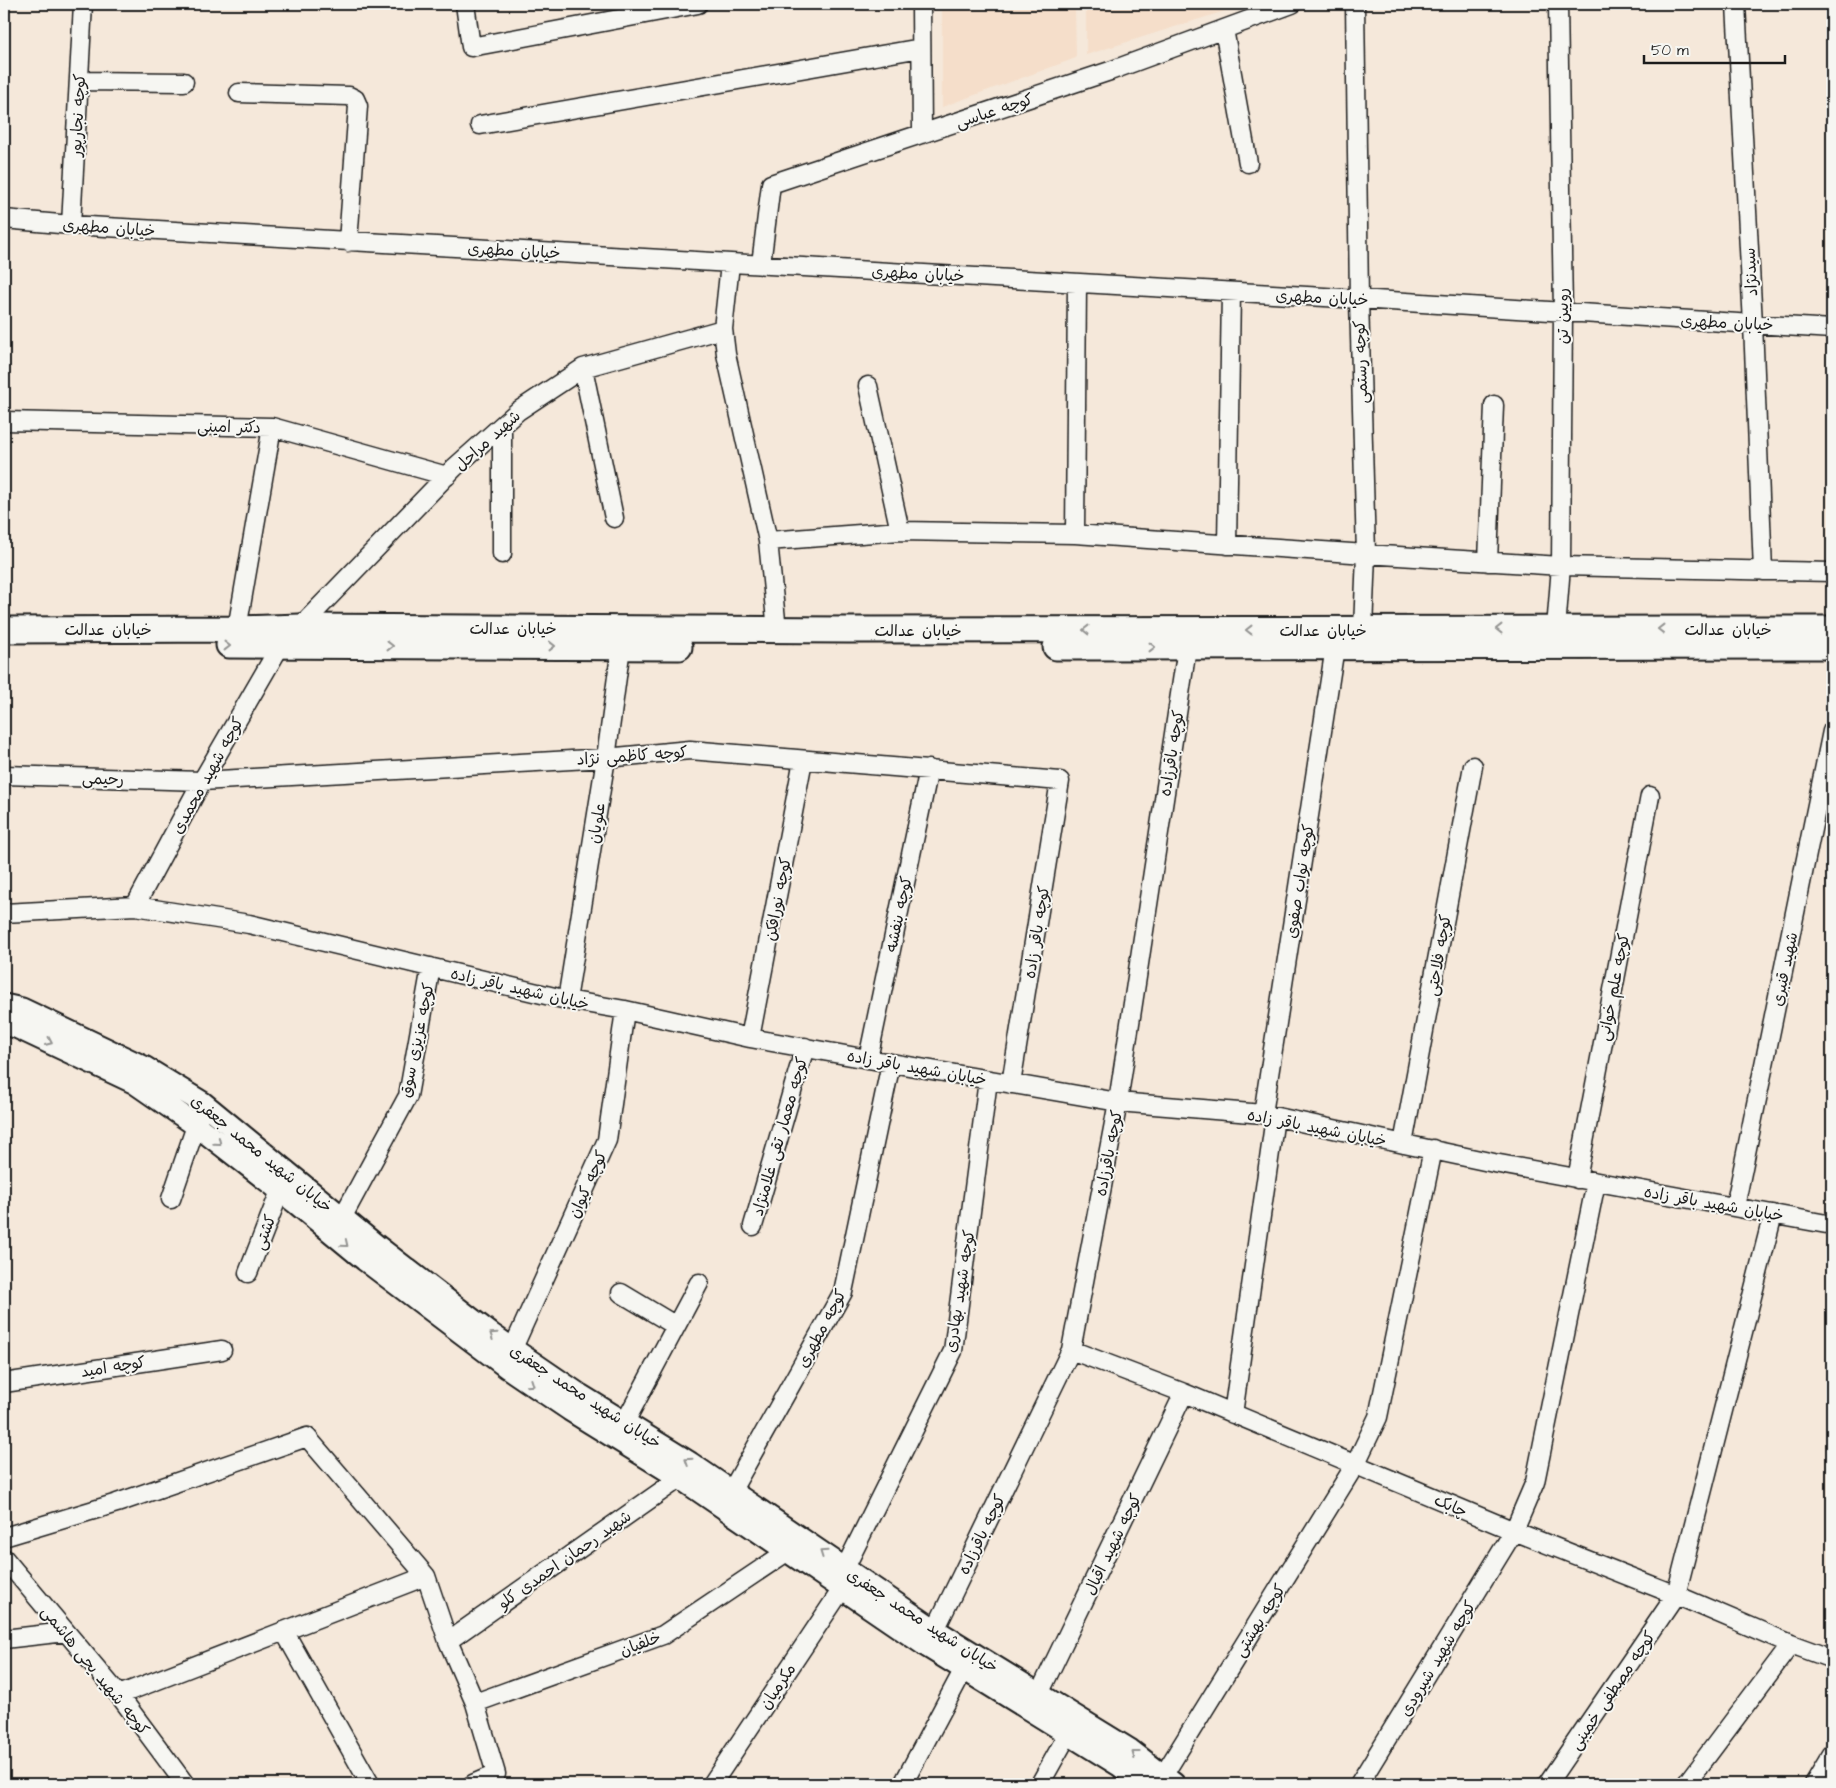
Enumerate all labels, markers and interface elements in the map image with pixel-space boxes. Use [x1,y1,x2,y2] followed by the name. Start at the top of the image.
[1644,32,1785,64] scale bar
[1651,40,1689,61] text: 50 m
[65,73,91,158] street label: کوچه نجارپور
[953,88,1036,134] street label: کوچه عباسی
[62,214,156,242] street label: خیابان مطهری
[467,238,561,264] street label: خیابان مطهری
[1739,247,1763,297] street label: سیدنژاد
[871,261,965,287] street label: خیابان مطهری
[1275,285,1369,311] street label: خیابان مطهری
[1552,288,1574,344] street label: رویین تن
[1680,310,1774,336] street label: خیابان مطهری
[1349,320,1373,404] street label: کوچه رستمی
[450,405,525,476] street label: شهید مراحل
[197,415,261,439] street label: دکتر امینی
[469,618,557,640] street label: خیابان عدالت
[64,619,152,641] street label: خیابان عدالت
[1684,619,1772,641] street label: خیابان عدالت
[874,620,962,642] street label: خیابان عدالت
[1279,620,1367,642] street label: خیابان عدالت
[1494,624,1502,634] one-way arrow
[1657,624,1664,634] one-way arrow
[1082,625,1090,635] one-way arrow
[1244,625,1252,635] one-way arrow
[224,641,232,651] one-way arrow
[386,641,394,651] one-way arrow
[549,641,557,651] one-way arrow
[1149,642,1157,652] one-way arrow
[1154,708,1190,798] street label: کوچه باقرزاده
[167,713,249,838] street label: کوچه شهید محمدی
[576,741,688,771] street label: کوچه کاظمی نژاد
[82,767,124,791] street label: رحیمی
[583,801,611,845] street label: علویان
[1280,822,1320,940] street label: کوچه نواب صفوی
[759,855,797,943] street label: کوچه نورافکن
[880,874,918,954] street label: کوچه بنفشه
[1019,884,1055,980] street label: کوچه باقر زاده
[1421,913,1457,998] street label: کوچه فلاحتی
[1766,930,1804,1008] street label: شهید قنبری
[1593,931,1636,1043] street label: کوچه علم خوانی
[448,962,591,1016] street label: خیابان شهید باقر زاده
[394,981,440,1099] street label: کوچه عزیزی سوق
[44,1036,53,1046] one-way arrow
[845,1045,988,1091] street label: خیابان شهید باقر زاده
[747,1054,813,1218] street label: کوچه معمار تقی غلامنژاد
[186,1090,337,1218] street label: خیابان شهید محمد جعفری
[1245,1104,1388,1152] street label: خیابان شهید باقر زاده
[1090,1108,1128,1198] street label: کوچه باقرزاده
[212,1137,221,1145] one-way arrow
[563,1147,613,1222] street label: کوچه کیوان
[1642,1181,1785,1227] street label: خیابان شهید باقر زاده
[248,1211,282,1253] street label: کشتی
[939,1228,981,1354] street label: کوچه شهید بهادری
[339,1238,348,1246] one-way arrow
[792,1285,852,1372] street label: کوچه مطهری
[489,1332,499,1341] one-way arrow
[506,1340,665,1454] street label: خیابان شهید محمد جعفری
[79,1351,147,1383] street label: کوچه امید
[525,1378,534,1387] one-way arrow
[684,1458,693,1468] one-way arrow
[1431,1489,1471,1523] street label: چابک
[953,1490,1011,1578] street label: کوچه باقرزاده
[1079,1490,1147,1599] street label: کوچه شهید اقبال
[492,1505,636,1615] street label: شهید رحمان احمدی کلو
[819,1550,828,1559] one-way arrow
[843,1564,1002,1678] street label: خیابان شهید محمد جعفری
[1229,1580,1291,1661] street label: کوچه بهشتی
[1395,1596,1481,1721] street label: کوچه شهید شیرودی
[36,1601,154,1740] street label: کوچه شهید یحی هاشمی
[617,1626,664,1662] street label: خلفیان
[1565,1627,1661,1754] street label: کوچه مصطفی خمینی
[755,1659,801,1714] street label: مکرمیان
[1132,1752,1141,1760] one-way arrow

